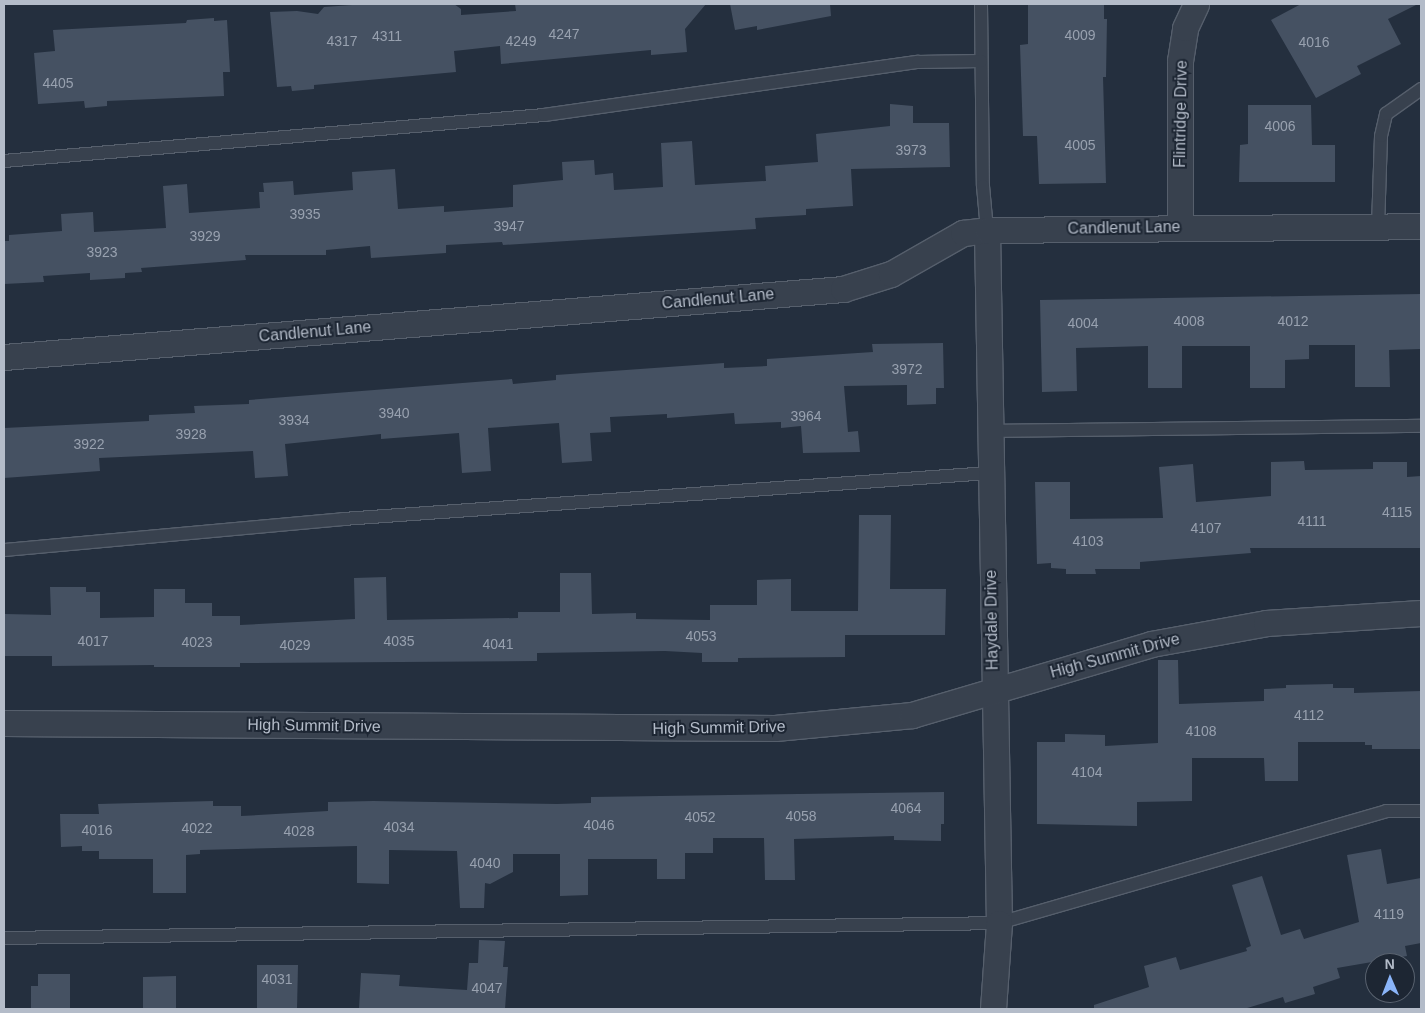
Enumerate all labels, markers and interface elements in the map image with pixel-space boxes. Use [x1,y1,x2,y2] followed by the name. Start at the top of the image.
[548,26,580,42] house number: 4247
[1064,27,1096,43] house number: 4009
[372,28,402,44] house number: 4311
[326,33,358,49] house number: 4317
[505,33,537,49] house number: 4249
[1298,34,1330,50] house number: 4016
[1170,60,1192,168] street label: Flintridge Drive
[42,75,74,91] house number: 4405
[1264,118,1296,134] house number: 4006
[1064,137,1096,153] house number: 4005
[895,142,927,158] house number: 3973
[289,206,321,222] house number: 3935
[1067,217,1181,239] street label: Candlenut Lane
[493,218,525,234] house number: 3947
[189,228,221,244] house number: 3929
[86,244,118,260] house number: 3923
[661,285,775,313] street label: Candlenut Lane
[1173,313,1205,329] house number: 4008
[1277,313,1309,329] house number: 4012
[1067,315,1099,331] house number: 4004
[258,318,372,346] street label: Candlenut Lane
[891,361,923,377] house number: 3972
[378,405,410,421] house number: 3940
[790,408,822,424] house number: 3964
[278,412,310,428] house number: 3934
[175,426,207,442] house number: 3928
[73,436,105,452] house number: 3922
[1382,504,1412,520] house number: 4115
[1297,513,1327,529] house number: 4111
[1190,520,1222,536] house number: 4107
[1072,533,1104,549] house number: 4103
[982,570,1002,670] street label: Haydale Drive
[685,628,717,644] house number: 4053
[1048,629,1182,683] street label: High Summit Drive
[77,633,109,649] house number: 4017
[383,633,415,649] house number: 4035
[181,634,213,650] house number: 4023
[482,636,514,652] house number: 4041
[279,637,311,653] house number: 4029
[1294,707,1324,723] house number: 4112
[247,715,381,737] street label: High Summit Drive
[652,717,786,739] street label: High Summit Drive
[1185,723,1217,739] house number: 4108
[1071,764,1103,780] house number: 4104
[890,800,922,816] house number: 4064
[785,808,817,824] house number: 4058
[684,809,716,825] house number: 4052
[583,817,615,833] house number: 4046
[383,819,415,835] house number: 4034
[181,820,213,836] house number: 4022
[81,822,113,838] house number: 4016
[283,823,315,839] house number: 4028
[469,855,501,871] house number: 4040
[1374,906,1404,922] house number: 4119
[1365,953,1415,1003] north arrow
[1385,956,1395,972] text: N
[261,971,293,987] house number: 4031
[471,980,503,996] house number: 4047

